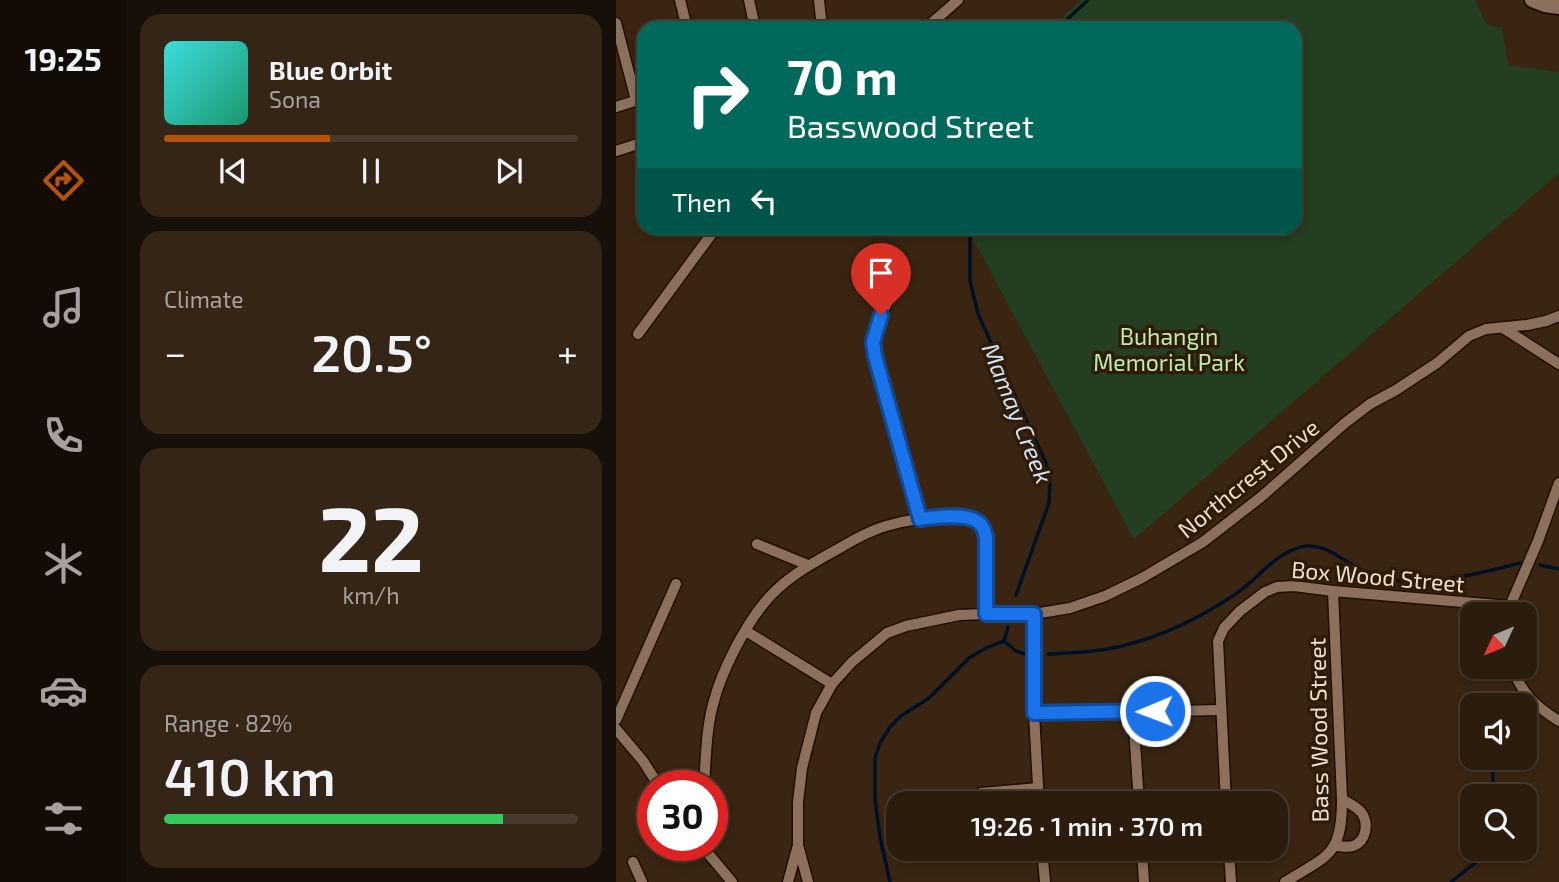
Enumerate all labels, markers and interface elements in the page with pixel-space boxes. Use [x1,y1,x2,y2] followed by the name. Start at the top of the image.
[24,39,102,77] text: 19:25
[787,46,898,105] text: 70 m
[672,49,763,140] icon: right
[269,54,392,85] text: Blue Orbit
[269,85,321,113] text: Sona
[787,106,1034,144] text: Basswood Street
[214,152,252,190] icon: previous
[352,152,390,190] icon: pause
[490,152,528,190] icon: next
[39,156,88,205] icon: directions
[745,182,783,220] icon: left
[672,186,731,217] text: Then
[851,243,911,315] pin
[862,254,900,292] icon: arrive
[39,283,88,332] icon: music
[164,285,244,313] text: Climate
[311,320,432,382] text: 20.5°
[1093,322,1245,376] park label: Buhangin Memorial Park
[164,329,186,375] text: −
[557,329,578,375] text: +
[977,339,1059,487] water label: Mamay Creek
[39,411,88,460] icon: phone
[1172,413,1324,543] street label: Northcrest Drive
[318,481,424,590] text: 22
[39,539,88,588] icon: climate
[1290,554,1466,598] street label: Box Wood Street
[342,581,400,609] text: km/h
[1460,602,1536,679] north arrow
[1460,602,1537,861] map controls
[1302,637,1334,823] street label: Bass Wood Street
[39,666,88,715] icon: car
[1118,674,1192,748] position arrow
[1460,693,1537,770] button: sound
[164,709,292,737] text: Range · 82%
[164,744,336,806] text: 410 km
[637,770,728,861] speed limit sign: 30
[1460,784,1537,861] button: search
[39,794,88,843] icon: filters
[971,810,1203,841] text: 19:26 · 1 min · 370 m

